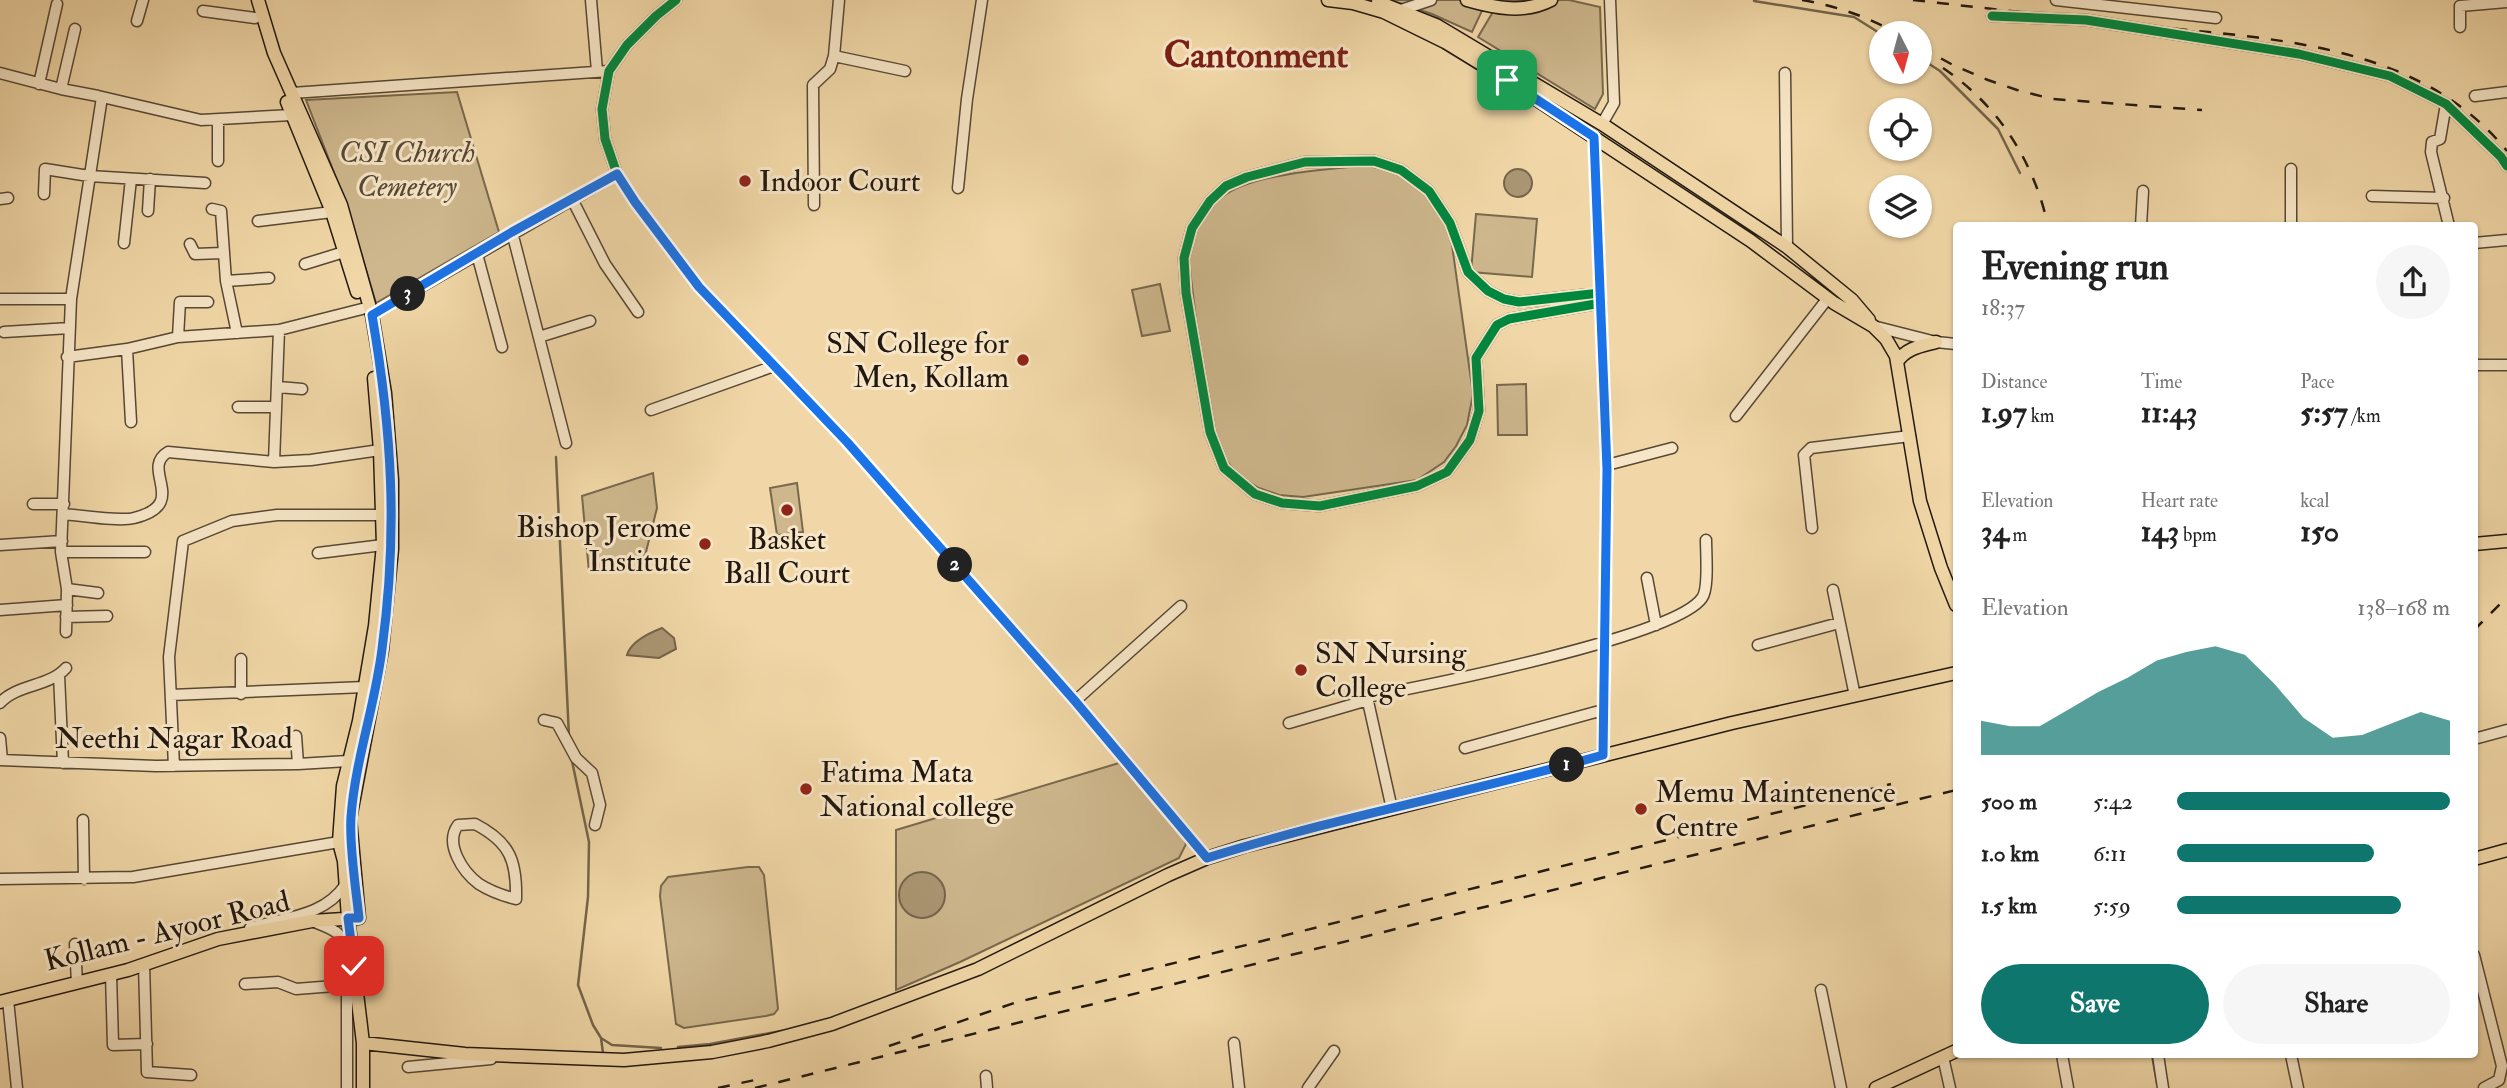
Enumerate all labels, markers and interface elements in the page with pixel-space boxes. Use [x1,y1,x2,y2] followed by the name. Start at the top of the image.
[1869,21,1932,84] north arrow
[1869,21,1932,238] map controls
[1164,32,1348,79] district label: Cantonment
[1477,50,1537,110] pin
[1488,61,1526,99] icon: arrive
[1869,98,1932,161] button: locate
[339,134,475,205] park label: CSI Church Cemetery
[759,163,921,200] place label: Indoor Court
[737,173,753,189] marker: Indoor Court
[1869,175,1932,238] button: layers
[1981,243,2169,291] text: Evening run
[2376,245,2450,319] button: share
[390,276,426,312] pin: 3
[404,281,411,305] text: 3
[1981,293,2025,322] text: 18:37
[826,325,1009,396] place label: SN College for Men, Kollam
[1015,352,1031,368] marker: SN College for Men, Kollam
[1981,370,2047,394] text: Distance
[2141,370,2182,394] text: Time
[2300,370,2334,394] text: Pace
[1981,394,2027,431] text: 1.97
[2141,394,2197,431] text: 11:43
[2300,394,2348,431] text: 5:57
[2027,404,2054,428] text: km
[2348,404,2381,428] text: /km
[1981,489,2053,513] text: Elevation
[2141,489,2218,513] text: Heart rate
[2300,489,2329,513] text: kcal
[779,502,795,518] marker: Basket Ball Court
[516,509,691,580] place label: Bishop Jerome Institute
[1981,513,2009,550] text: 34
[2141,513,2179,550] text: 143
[2300,513,2339,550] text: 150
[724,521,851,592] place label: Basket Ball Court
[2009,523,2027,547] text: m
[2179,523,2217,547] text: bpm
[697,536,713,552] marker: Bishop Jerome Institute
[937,548,972,582] pin: 2
[950,552,959,576] text: 2
[1981,593,2069,622] text: Elevation
[2357,593,2450,622] text: 138–168 m
[1315,635,1467,706] place label: SN Nursing College
[1293,662,1309,678] marker: SN Nursing College
[56,720,293,757] street label: Neethi Nagar Road
[1550,748,1584,782] pin: 1
[1563,752,1570,776] text: 1
[820,754,1014,825] place label: Fatima Mata National college
[1655,774,1896,845] place label: Memu Maintenence Centre
[798,781,814,797] marker: Fatima Mata National college
[1981,787,2037,816] text: 500 m
[2093,787,2133,816] text: 5:42
[1633,801,1649,817] marker: Memu Maintenence Centre
[1981,839,2039,868] text: 1.0 km
[2093,839,2127,868] text: 6:11
[40,883,294,979] street label: Kollam - Ayoor Road
[1981,891,2037,920] text: 1.5 km
[2093,891,2131,920] text: 5:59
[324,936,384,996] pin
[335,947,373,985] icon: check
[1981,964,2209,1044] button: Save
[2223,964,2450,1044] button: Share

